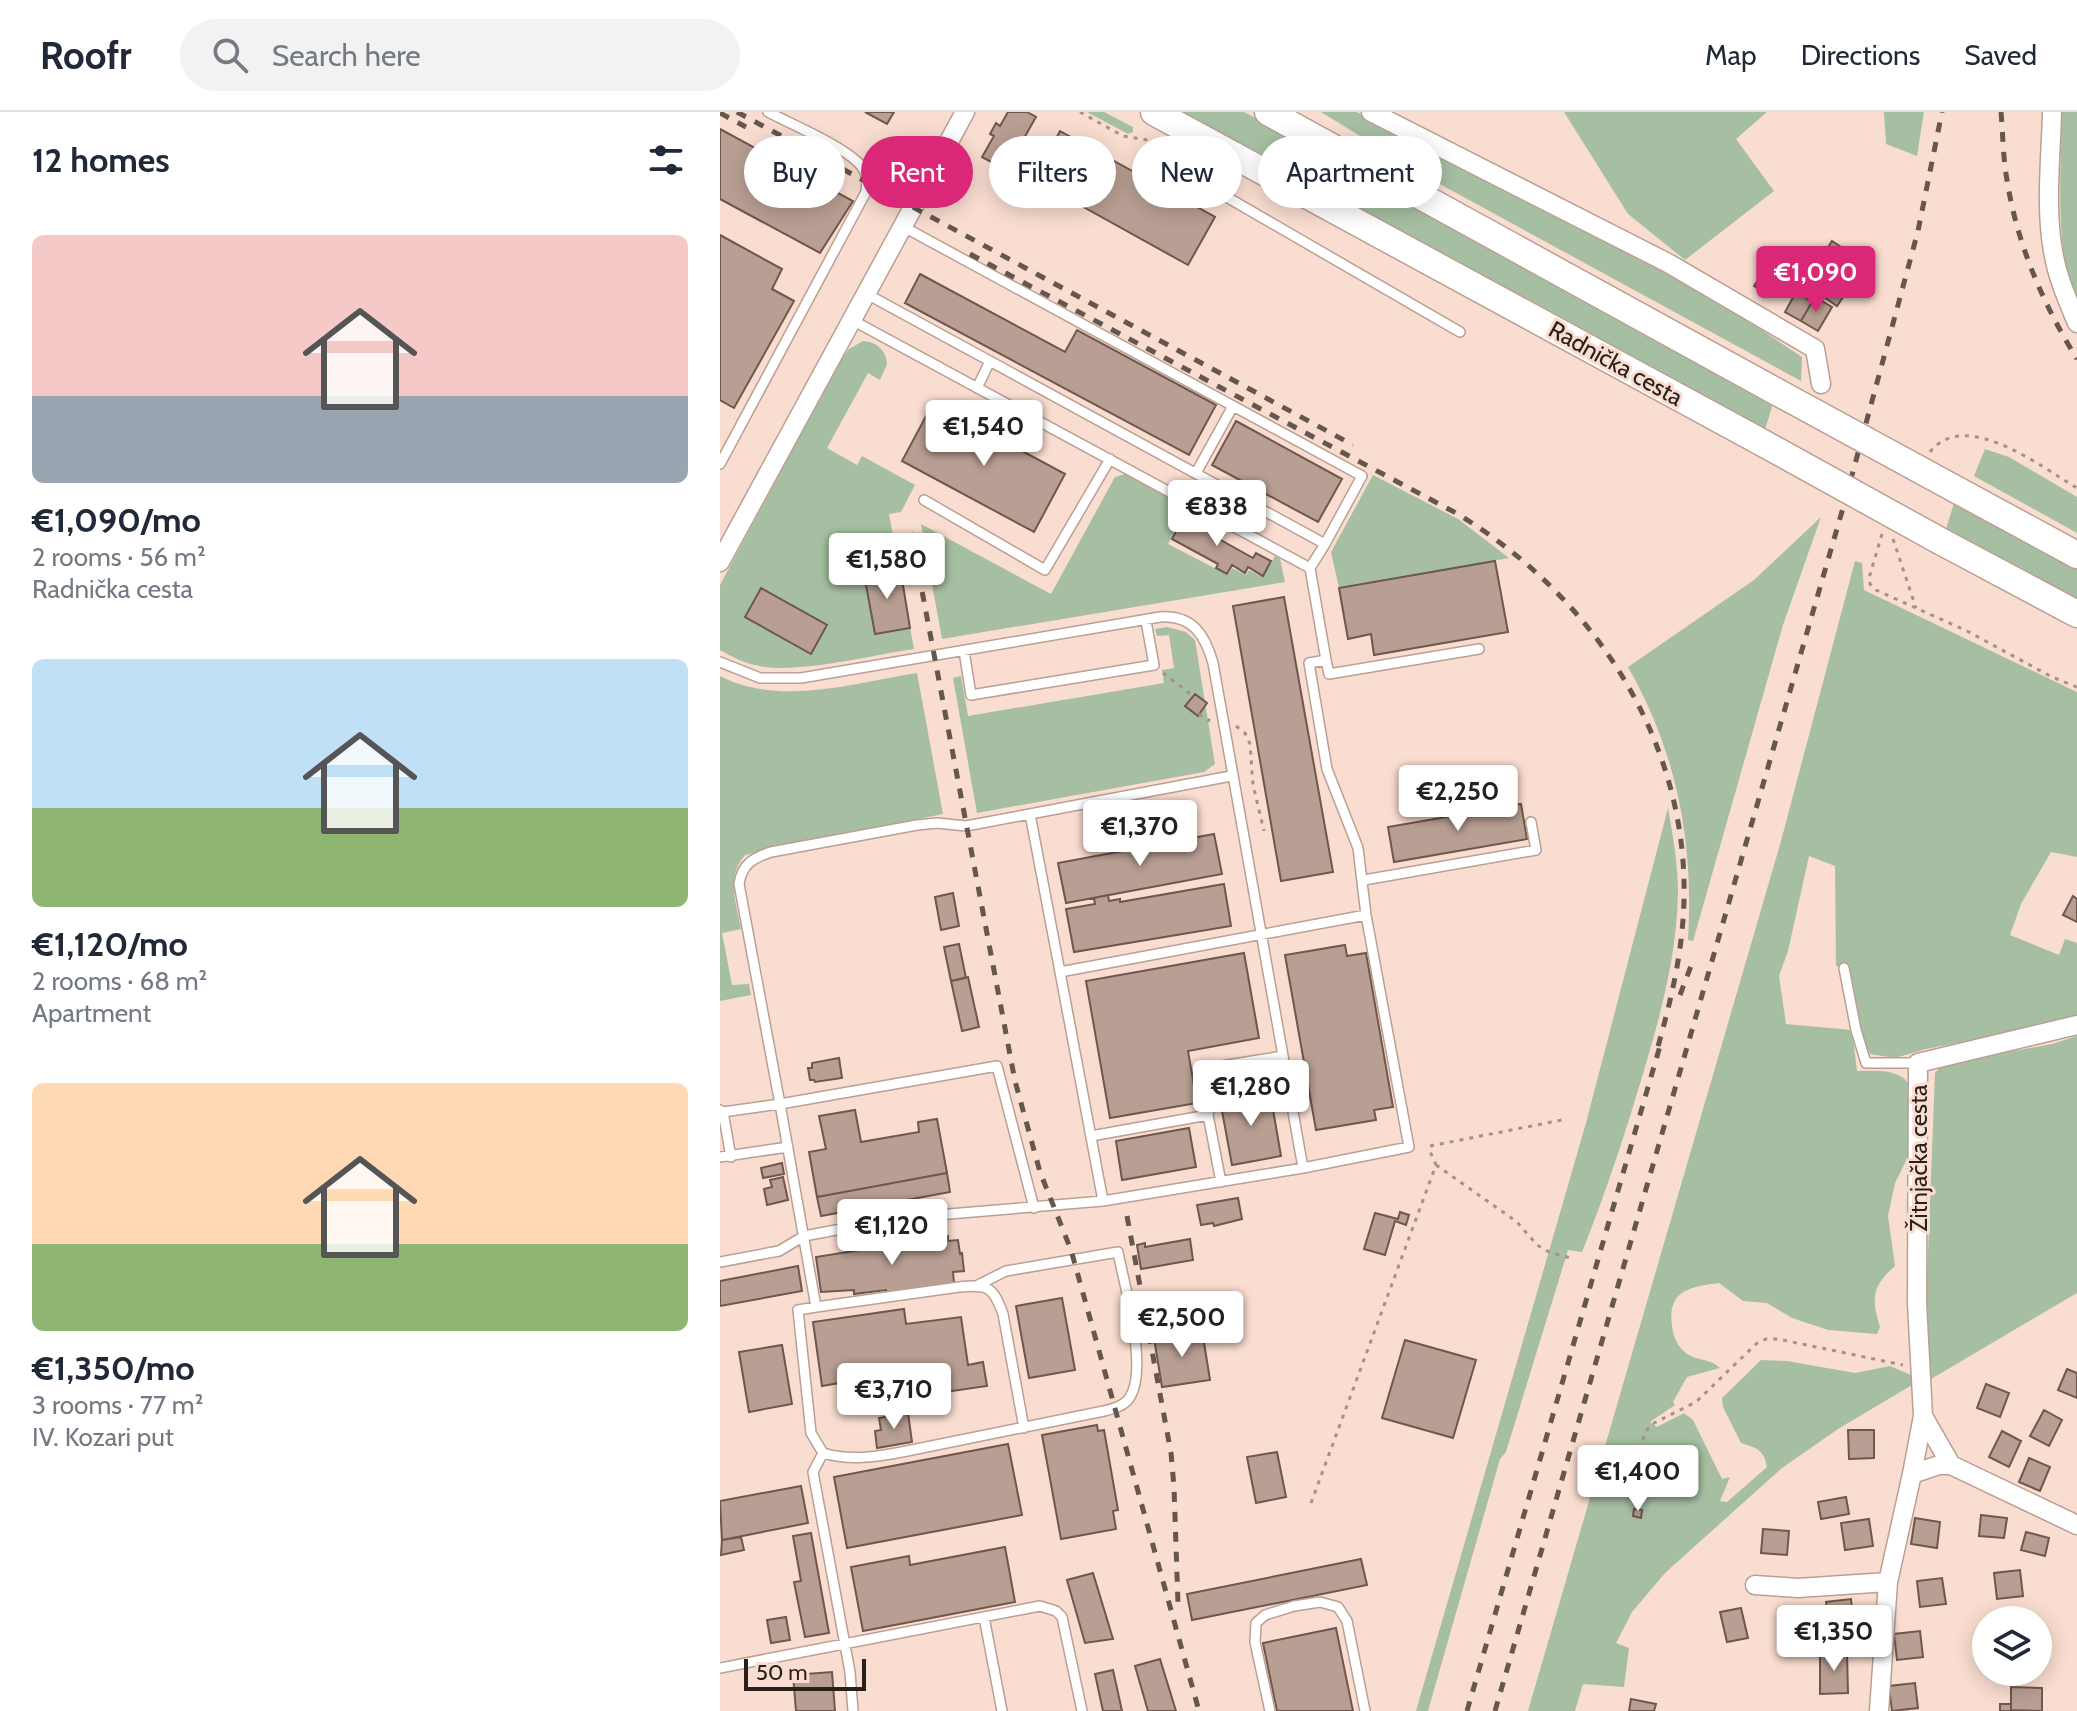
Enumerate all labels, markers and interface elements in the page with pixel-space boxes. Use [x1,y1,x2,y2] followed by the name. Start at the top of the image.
[180,19,740,91] search box
[40,32,132,79] text: Roofr
[208,33,252,77] icon: search
[272,37,421,74] text: Search here
[1705,38,1757,72] text: Map
[1801,38,1920,72] text: Directions
[1964,38,2037,72] text: Saved
[744,136,845,208] chip: Buy
[861,136,973,208] chip: Rent
[989,136,1116,208] chip: Filters
[1132,136,1242,208] chip: New
[1258,136,1442,208] chip: Apartment
[644,138,688,182] icon: filters
[32,139,170,181] text: 12 homes
[1751,246,1881,314] pin: €1,090
[1774,256,1858,288] text: €1,090
[288,287,432,431] icon: home
[1544,314,1688,412] street label: Radnička cesta
[919,400,1049,468] pin: €1,540
[944,410,1024,442] text: €1,540
[1170,480,1264,548] pin: €838
[1186,490,1248,522] text: €838
[32,499,201,541] text: €1,090/mo
[822,533,952,601] pin: €1,580
[32,541,206,573] text: 2 rooms · 56 m²
[847,543,927,575] text: €1,580
[32,573,193,605] text: Radnička cesta
[288,711,432,855] icon: home
[1393,765,1523,833] pin: €2,250
[1417,775,1499,807] text: €2,250
[1075,800,1205,868] pin: €1,370
[1101,810,1179,842] text: €1,370
[32,923,188,965] text: €1,120/mo
[32,965,207,997] text: 2 rooms · 68 m²
[32,997,151,1029] text: Apartment
[1186,1060,1316,1128] pin: €1,280
[1211,1070,1291,1102] text: €1,280
[1904,1084,1933,1232] street label: Žitnjačka cesta
[288,1135,432,1279] icon: home
[827,1199,957,1267] pin: €1,120
[855,1209,929,1241] text: €1,120
[1117,1291,1247,1359] pin: €2,500
[1138,1301,1226,1333] text: €2,500
[32,1347,195,1389] text: €1,350/mo
[829,1363,959,1431] pin: €3,710
[855,1373,933,1405] text: €3,710
[32,1389,203,1421] text: 3 rooms · 77 m²
[32,1421,174,1453] text: IV. Kozari put
[1573,1445,1703,1513] pin: €1,400
[1595,1455,1681,1487] text: €1,400
[1769,1605,1899,1673] pin: €1,350
[1972,1606,2052,1686] map controls
[1972,1606,2052,1686] button: layers
[1795,1615,1873,1647] text: €1,350
[744,1655,866,1691] scale bar
[756,1659,808,1686] text: 50 m

